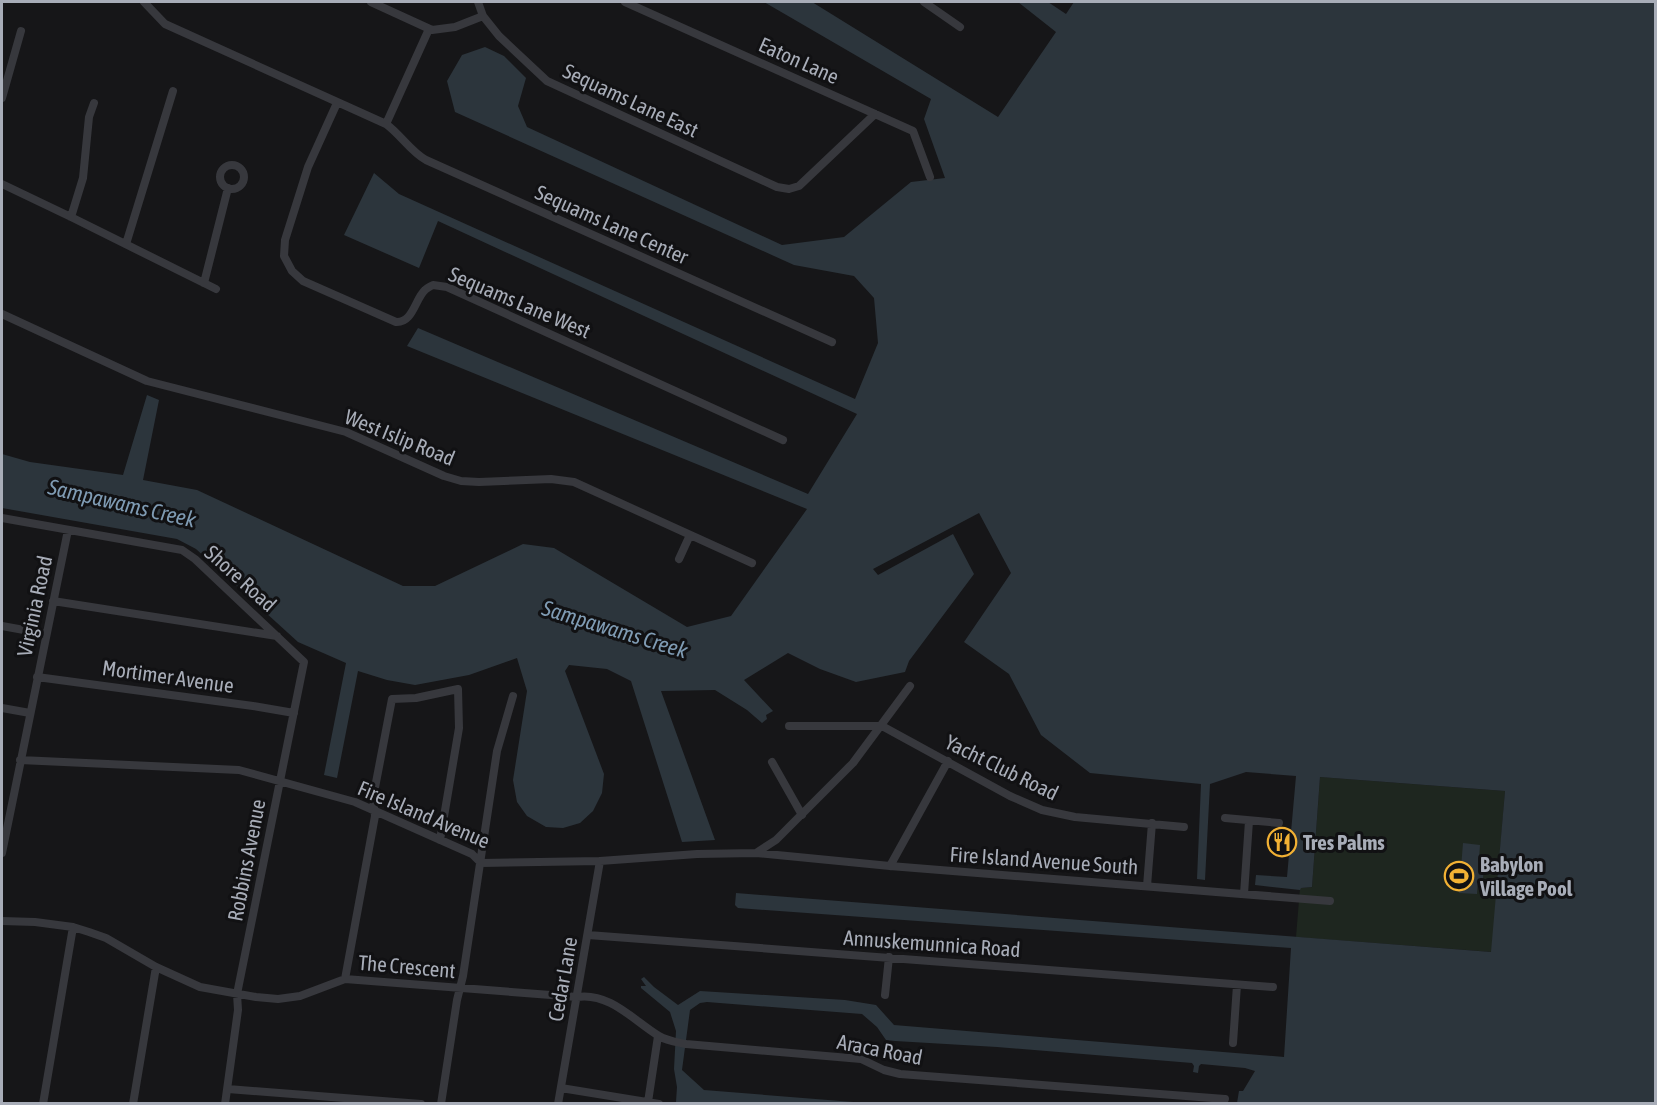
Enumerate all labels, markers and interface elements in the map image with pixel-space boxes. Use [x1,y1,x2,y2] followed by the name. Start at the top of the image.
[755,32,843,88] street label: Eaton Lane
[560,58,702,142] street label: Sequams Lane East
[532,180,693,269] street label: Sequams Lane Center
[446,261,594,343] street label: Sequams Lane West
[341,404,459,470] street label: West Islip Road
[45,473,199,533] water label: Sampawams Creek
[200,540,282,616] street label: Shore Road
[12,553,56,659] street label: Virginia Road
[538,594,691,664] water label: Sampawams Creek
[101,655,235,697] street label: Mortimer Avenue
[942,729,1062,805] street label: Yacht Club Road
[354,775,494,853] street label: Fire Island Avenue
[222,797,270,923] street label: Robbins Avenue
[1266,826,1298,858] restaurant icon: Tres Palms
[1303,830,1385,854] place label: Tres Palms
[949,841,1139,879] street label: Fire Island Avenue South
[1479,852,1573,900] place label: Babylon Village Pool
[1443,860,1475,892] sports icon: Babylon Village Pool
[843,925,1021,961] street label: Annuskemunnica Road
[543,935,581,1023] street label: Cedar Lane
[357,950,457,982] street label: The Crescent
[835,1029,925,1069] street label: Araca Road

